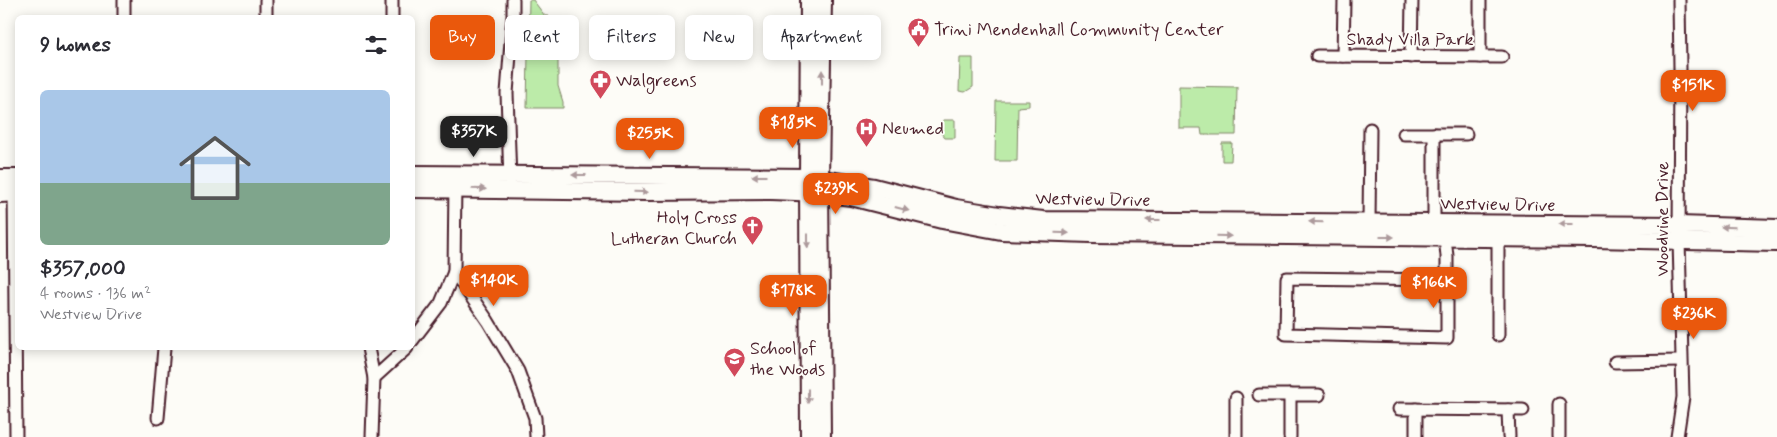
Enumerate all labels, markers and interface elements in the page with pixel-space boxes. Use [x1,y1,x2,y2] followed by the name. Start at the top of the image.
[430,15,495,60] chip: Buy
[505,15,579,60] chip: Rent
[589,15,675,60] chip: Filters
[685,15,753,60] chip: New
[763,15,881,60] chip: Apartment
[906,17,930,48] public building icon: Trini Mendenhall Community Center
[934,18,1224,42] place label: Trini Mendenhall Community Center
[1346,28,1474,52] street label: Shady Villa Park
[40,31,111,59] text: 9 homes
[362,31,390,59] icon: filters
[588,68,612,99] pharmacy icon: Walgreens
[616,69,697,94] place label: Walgreens
[818,69,826,85] one-way arrow
[1658,70,1728,112] pin: $151K
[1672,75,1714,96] text: $151K
[758,106,828,149] pin: $185K
[770,112,816,133] text: $185K
[439,116,509,158] pin: $357K
[854,116,878,147] hospital icon: Neumed
[882,117,944,141] place label: Neumed
[615,118,685,160] pin: $255K
[451,121,497,142] text: $357K
[170,123,260,213] icon: home
[627,123,673,144] text: $255K
[1651,161,1675,277] street label: Woodvine Drive
[571,171,587,179] one-way arrow
[751,172,767,180] one-way arrow
[801,172,871,215] pin: $239K
[814,178,858,199] text: $239K
[471,185,487,193] one-way arrow
[1035,187,1151,213] street label: Westview Drive
[633,188,649,196] one-way arrow
[1440,192,1556,218] street label: Westview Drive
[894,205,909,213] one-way arrow
[611,206,737,251] place label: Holy Cross Lutheran Church
[741,215,765,246] church icon: Holy Cross Lutheran Church
[1145,216,1161,224] one-way arrow
[1308,218,1324,226] one-way arrow
[1558,220,1574,228] one-way arrow
[1720,222,1736,230] one-way arrow
[1054,229,1070,237] one-way arrow
[1217,232,1233,240] one-way arrow
[1379,233,1395,241] one-way arrow
[804,234,812,250] one-way arrow
[40,255,126,283] text: $357,000
[459,264,529,307] pin: $140K
[1399,266,1469,309] pin: $166K
[470,270,518,291] text: $140K
[1412,272,1456,293] text: $166K
[758,274,828,317] pin: $178K
[771,280,815,301] text: $178K
[40,283,151,304] text: 4 rooms · 136 m²
[1659,298,1729,340] pin: $236K
[1673,303,1715,324] text: $236K
[40,304,142,325] text: Westview Drive
[750,337,825,382] place label: School of the Woods
[722,346,746,377] school or university icon: School of the Woods
[805,389,813,405] one-way arrow

